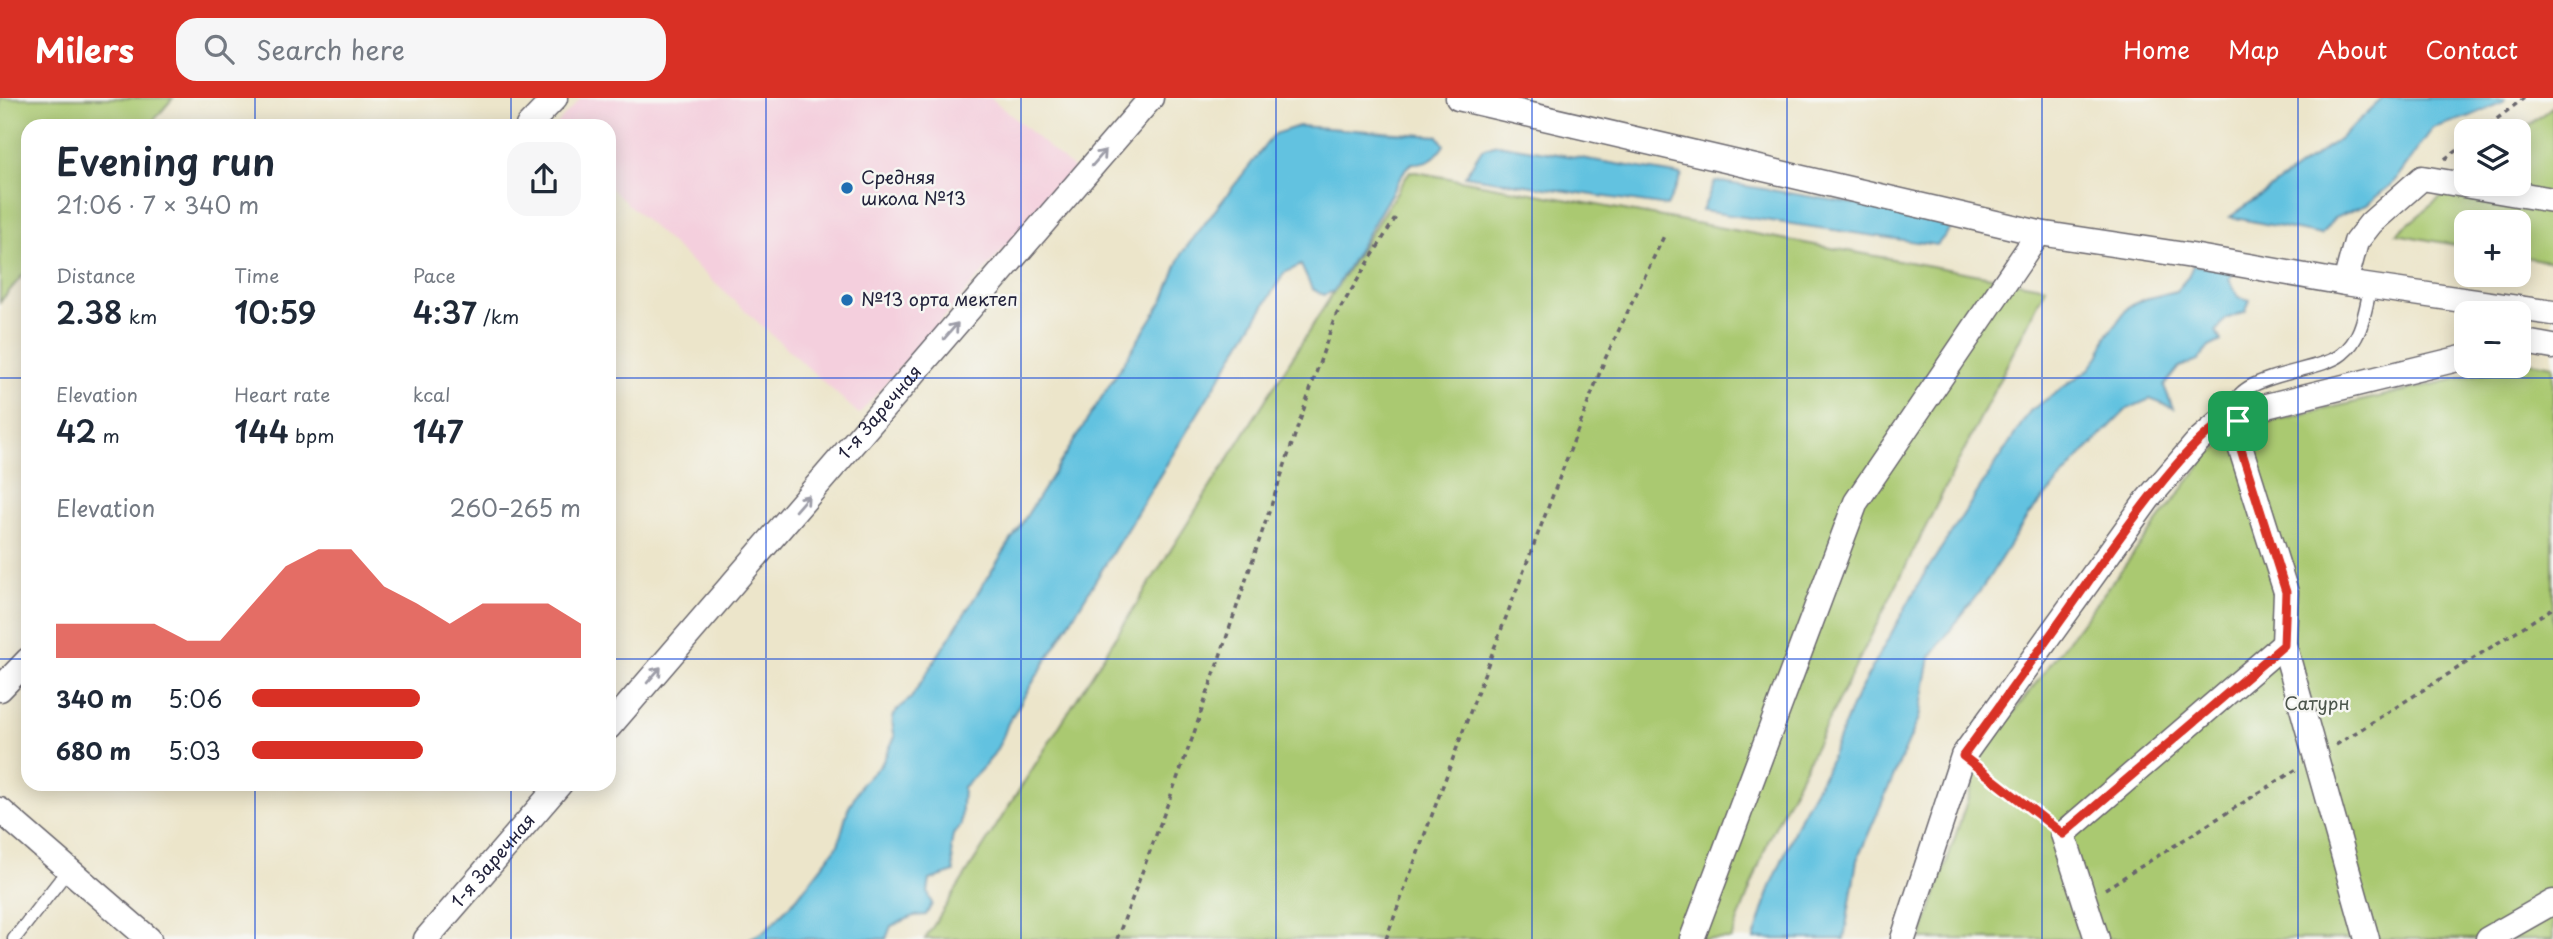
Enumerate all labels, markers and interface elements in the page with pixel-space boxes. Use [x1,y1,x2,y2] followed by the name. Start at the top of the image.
[176,18,666,81] search box
[35,24,134,74] text: Milers
[200,30,238,68] icon: search
[256,30,405,69] text: Search here
[2123,31,2190,67] text: Home
[2228,31,2279,67] text: Map
[2317,31,2387,67] text: About
[2425,31,2518,67] text: Contact
[2454,119,2531,378] map controls
[2454,119,2531,196] button: layers
[56,132,275,189] text: Evening run
[507,142,581,216] button: share
[1091,150,1107,168] one-way arrow
[861,163,966,211] place label: Средняя школа №13
[839,180,855,196] marker: Средняя школа №13
[56,187,259,222] text: 21:06 · 7 × 340 m
[2454,210,2531,287] button: +
[56,261,136,289] text: Distance
[234,261,279,289] text: Time
[413,261,456,289] text: Pace
[861,285,1018,312] place label: №13 орта мектеп
[56,289,123,334] text: 2.38
[234,289,316,334] text: 10:59
[413,289,477,334] text: 4:37
[839,292,855,308] marker: №13 орта мектеп
[2454,301,2531,378] button: −
[123,302,157,330] text: km
[477,302,519,330] text: /km
[943,322,959,340] one-way arrow
[830,358,927,465] street label: 1-я Заречная
[56,380,138,408] text: Elevation
[234,380,330,408] text: Heart rate
[413,380,451,408] text: kcal
[2208,391,2268,451] pin
[2219,402,2257,440] icon: arrive
[56,408,96,453] text: 42
[234,408,289,453] text: 144
[413,408,463,453] text: 147
[96,421,120,449] text: m
[289,421,335,449] text: bpm
[56,490,155,525] text: Elevation
[450,490,581,525] text: 260–265 m
[794,494,810,512] one-way arrow
[646,667,662,685] one-way arrow
[56,681,132,716] text: 340 m
[168,681,222,716] text: 5:06
[2284,689,2350,716] park label: Сатурн
[56,733,131,768] text: 680 m
[168,733,221,768] text: 5:03
[444,807,541,913] street label: 1-я Заречная

